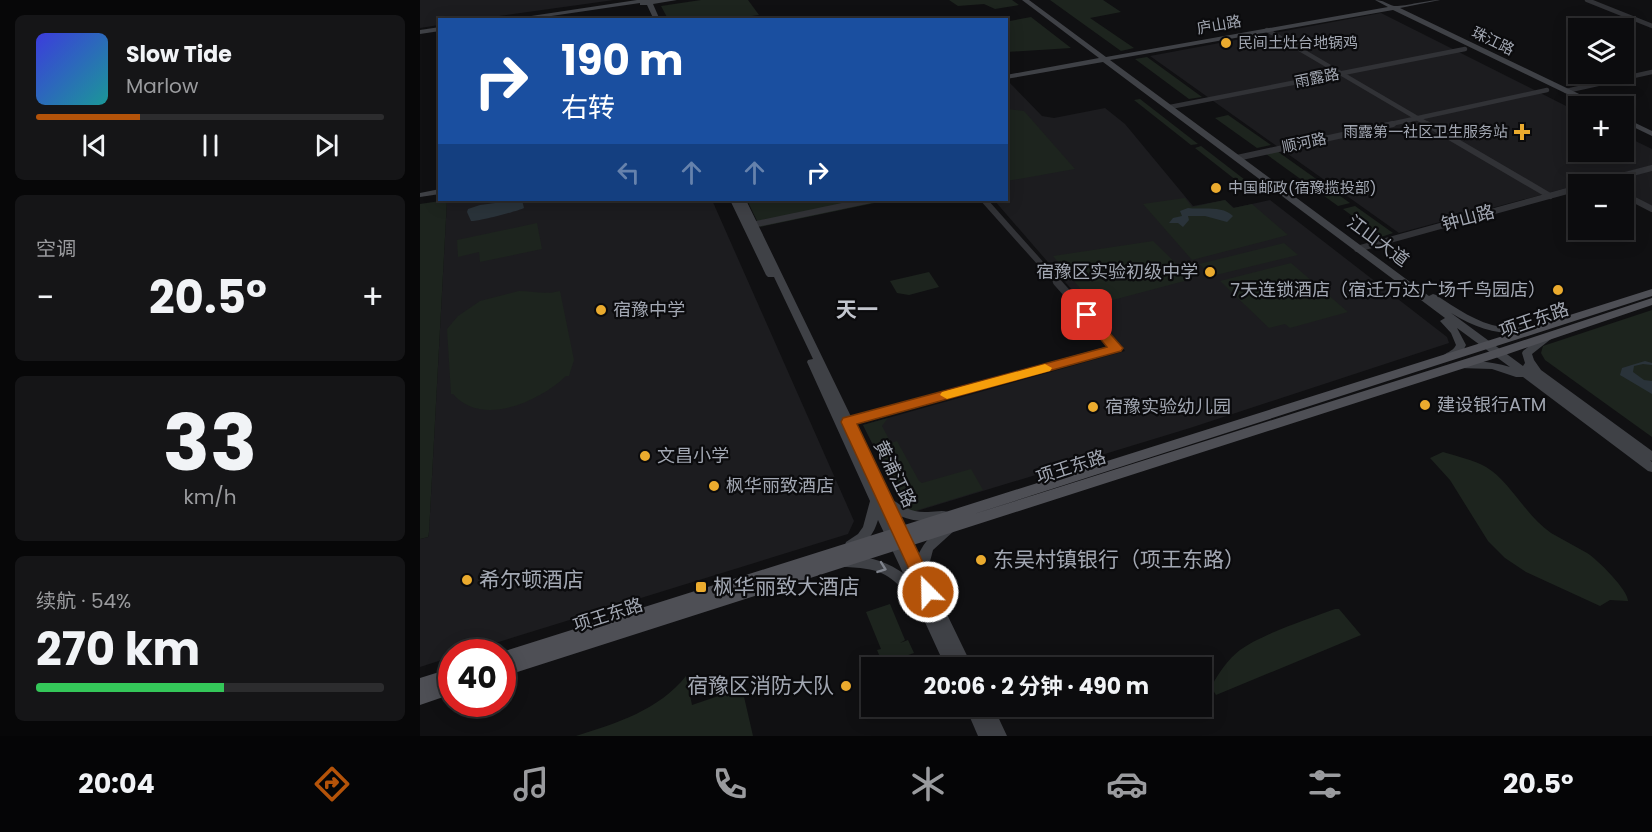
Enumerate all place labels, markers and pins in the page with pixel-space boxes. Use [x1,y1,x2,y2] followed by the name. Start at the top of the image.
[1238,32,1358,53] place label: 民间土灶台地锅鸡
[1219,36,1233,50] marker: 民间土灶台地锅鸡
[1343,121,1508,142] place label: 雨露第一社区卫生服务站
[1513,123,1531,141] marker: 雨露第一社区卫生服务站
[1228,177,1377,198] place label: 中国邮政(宿豫揽投部)
[1209,181,1223,195] marker: 中国邮政(宿豫揽投部)
[1036,259,1198,284] place label: 宿豫区实验初级中学
[1203,265,1217,279] marker: 宿豫区实验初级中学
[1230,277,1546,302] place label: 7天连锁酒店（宿迁万达广场千鸟园店）
[1551,283,1565,297] marker: 7天连锁酒店（宿迁万达广场千鸟园店）
[1061,289,1112,340] pin
[613,297,685,322] place label: 宿豫中学
[594,303,608,317] marker: 宿豫中学
[1437,392,1546,417] place label: 建设银行ATM
[1105,394,1231,419] place label: 宿豫实验幼儿园
[1418,398,1432,412] marker: 建设银行ATM
[1086,400,1100,414] marker: 宿豫实验幼儿园
[657,443,729,468] place label: 文昌小学
[638,449,652,463] marker: 文昌小学
[726,473,834,498] place label: 枫华丽致酒店
[707,479,721,493] marker: 枫华丽致酒店
[993,545,1245,574] place label: 东吴村镇银行（项王东路）
[974,553,988,567] marker: 东吴村镇银行（项王东路）
[479,565,584,594] place label: 希尔顿酒店
[713,572,860,601] place label: 枫华丽致大酒店
[460,573,474,587] marker: 希尔顿酒店
[694,580,708,594] marker: 枫华丽致大酒店
[687,671,834,700] place label: 宿豫区消防大队
[839,679,853,693] marker: 宿豫区消防大队

